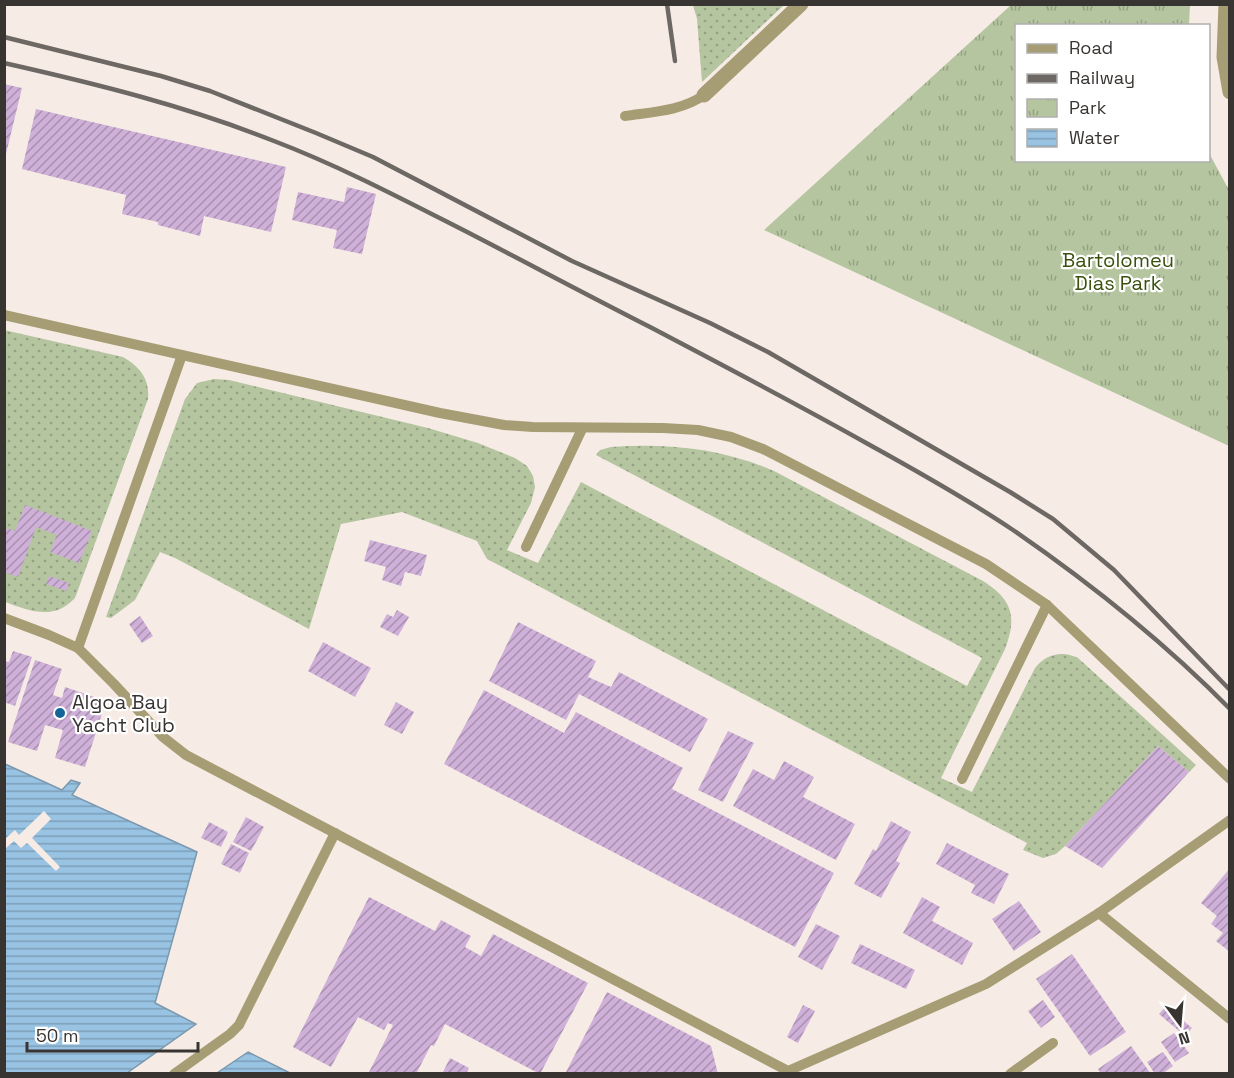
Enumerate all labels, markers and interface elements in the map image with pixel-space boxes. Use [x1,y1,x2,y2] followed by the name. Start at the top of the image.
[1015,24,1210,162] legend
[1069,36,1113,59] text: Road
[1069,66,1135,89] text: Railway
[1069,96,1107,119] text: Park
[1069,126,1120,149] text: Water
[1062,247,1174,296] park label: Bartolomeu Dias Park
[72,689,175,738] place label: Algoa Bay Yacht Club
[53,706,67,720] marker: Algoa Bay Yacht Club
[1150,994,1210,1054] north arrow
[27,1015,198,1053] scale bar
[36,1024,78,1047] text: 50 m
[1176,1026,1192,1050] text: N

